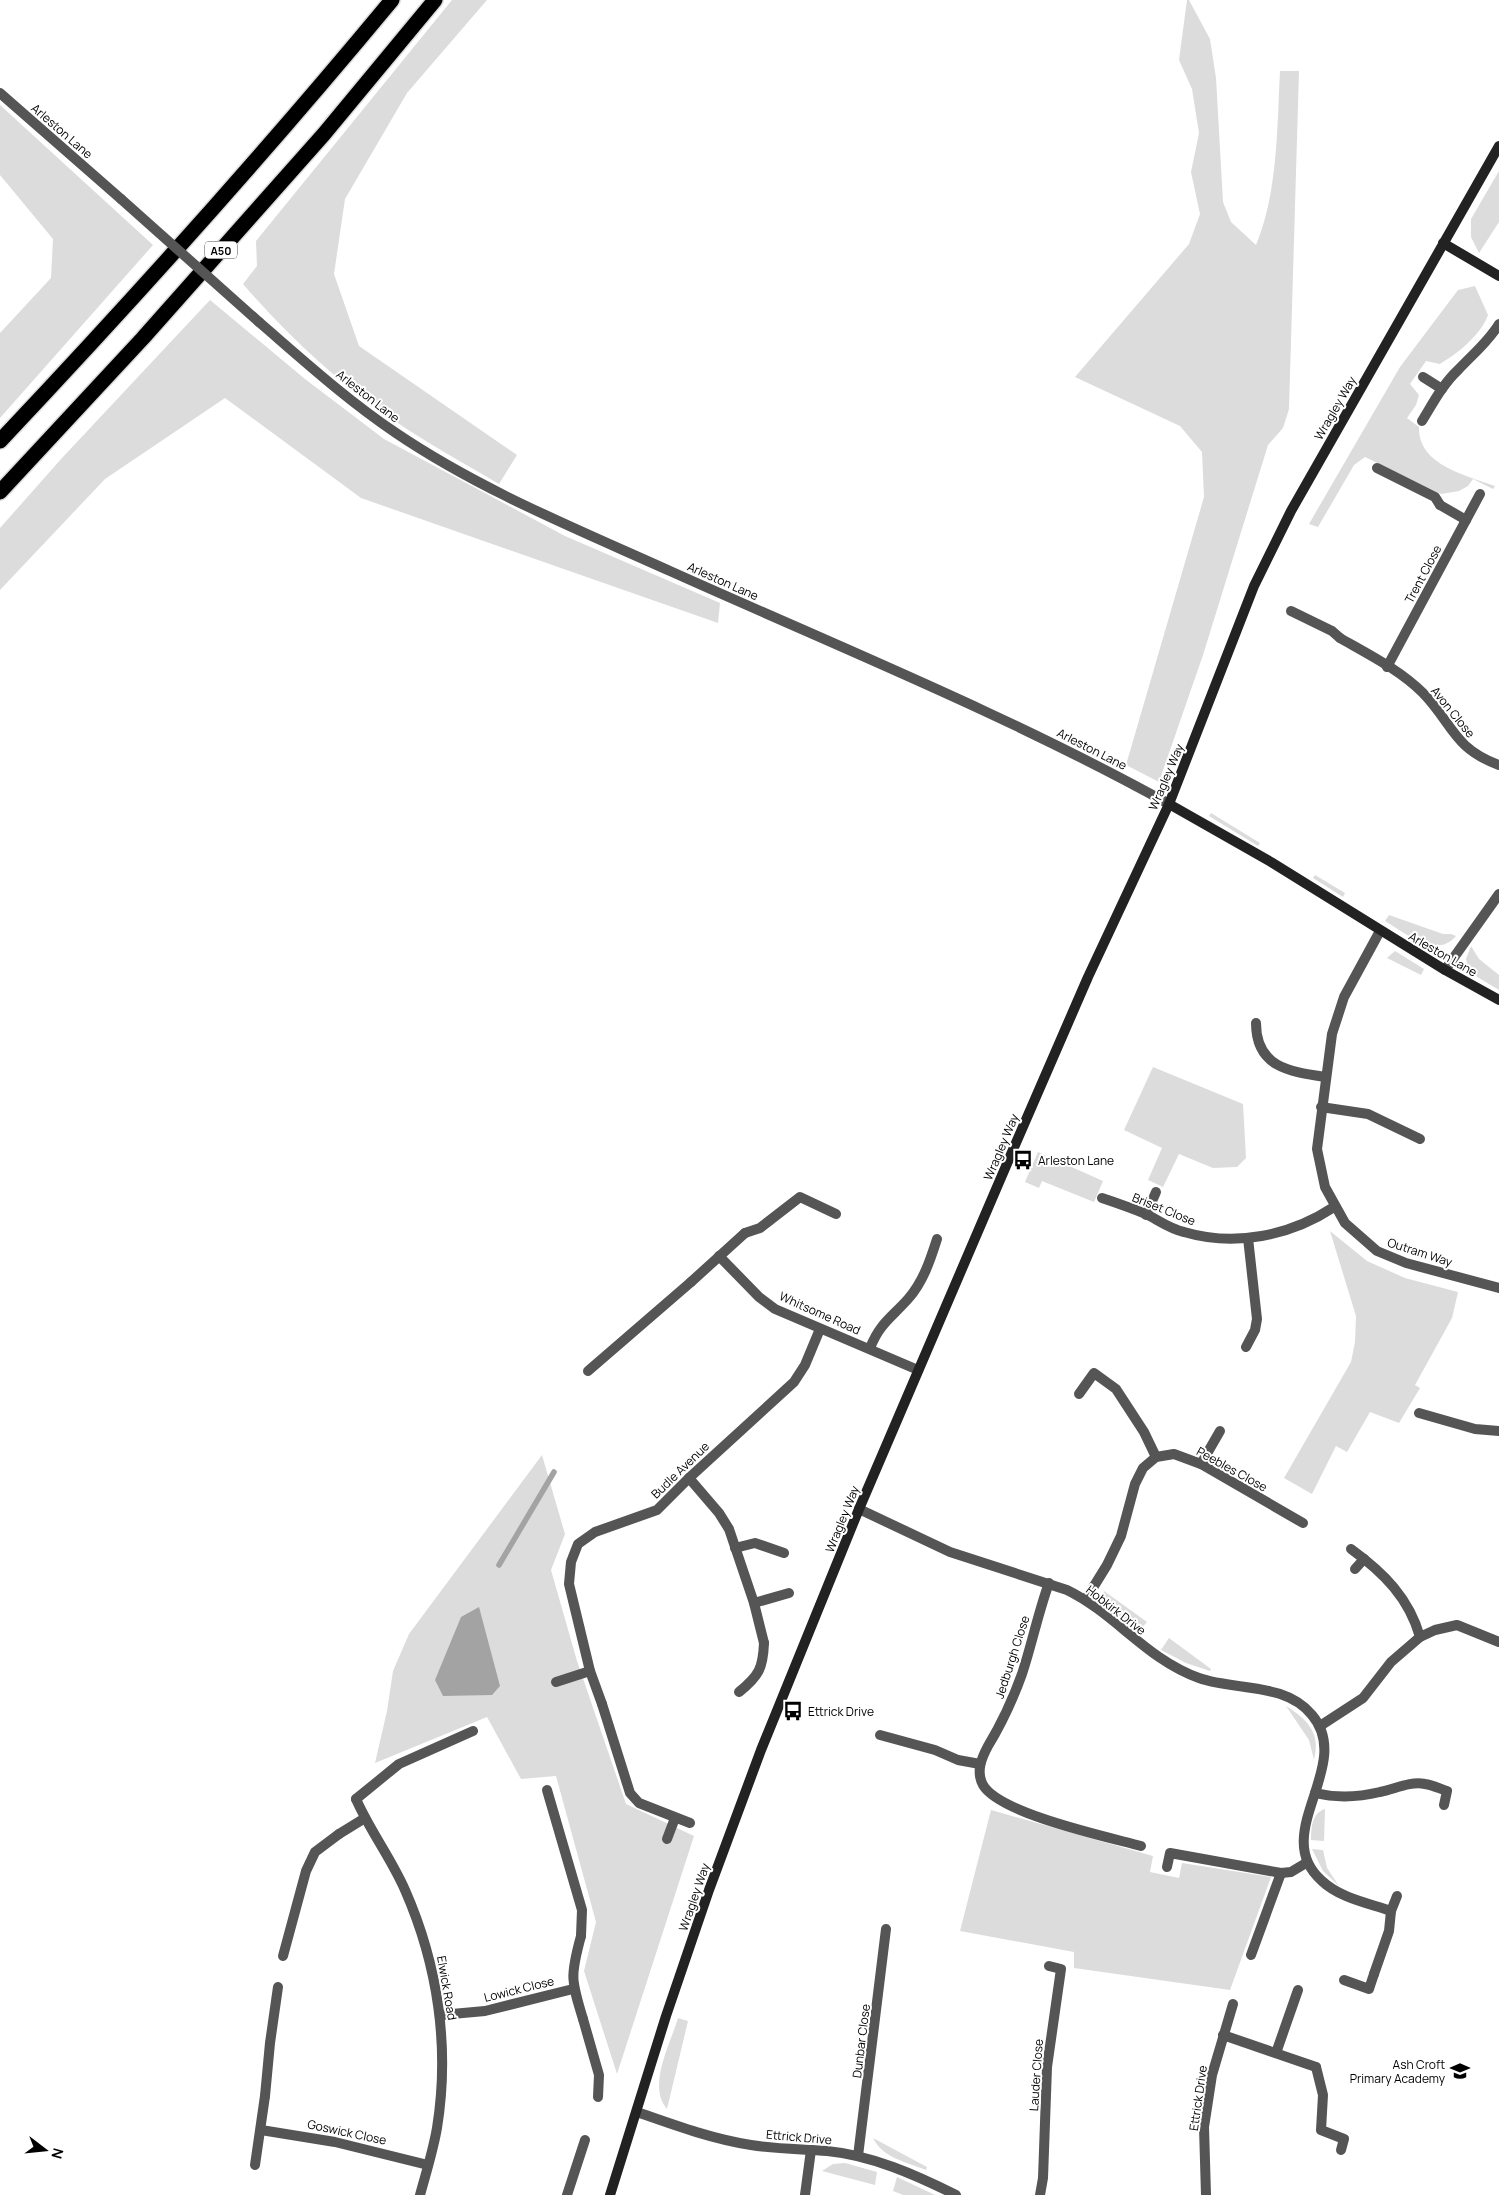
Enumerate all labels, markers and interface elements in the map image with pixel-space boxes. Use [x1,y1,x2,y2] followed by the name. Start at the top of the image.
[28,100,96,162] street label: Arleston Lane
[205,242,237,258] road number: A50
[333,366,403,426] street label: Arleston Lane
[1310,373,1360,443] street label: Wragley Way
[1401,542,1445,606] street label: Trent Close
[685,558,761,604] street label: Arleston Lane
[1427,683,1479,741] street label: Avon Close
[1054,724,1130,774] street label: Arleston Lane
[1144,740,1188,813] street label: Wragley Way
[1406,928,1480,980] street label: Arleston Lane
[979,1110,1023,1183] street label: Wragley Way
[1012,1149,1034,1171] bus stop icon: Arleston Lane
[1038,1152,1114,1169] place label: Arleston Lane
[1130,1189,1198,1229] street label: Briset Close
[1385,1234,1455,1271] street label: Outram Way
[777,1287,863,1339] street label: Whitsome Road
[647,1438,713,1502] street label: Budle Avenue
[1194,1443,1270,1495] street label: Peebles Close
[821,1482,863,1555] street label: Wragley Way
[1082,1581,1150,1639] street label: Hobkirk Drive
[991,1613,1033,1701] street label: Jedburgh Close
[782,1700,804,1722] bus stop icon: Ettrick Drive
[808,1703,874,1720] place label: Ettrick Drive
[674,1860,714,1933] street label: Wragley Way
[433,1954,461,2022] street label: Elwick Road
[482,1972,556,2006] street label: Lowick Close
[848,2003,874,2079] street label: Dunbar Close
[1025,2038,1047,2112] street label: Lauder Close
[1350,2056,1446,2087] place label: Ash Croft Primary Academy
[1449,2060,1471,2082] school or university icon: Ash Croft Primary Academy
[1185,2064,1211,2132] street label: Ettrick Drive
[306,2115,388,2149] street label: Goswick Close
[20,2125,70,2175] north arrow
[765,2126,833,2148] street label: Ettrick Drive
[47,2146,68,2161] text: N

